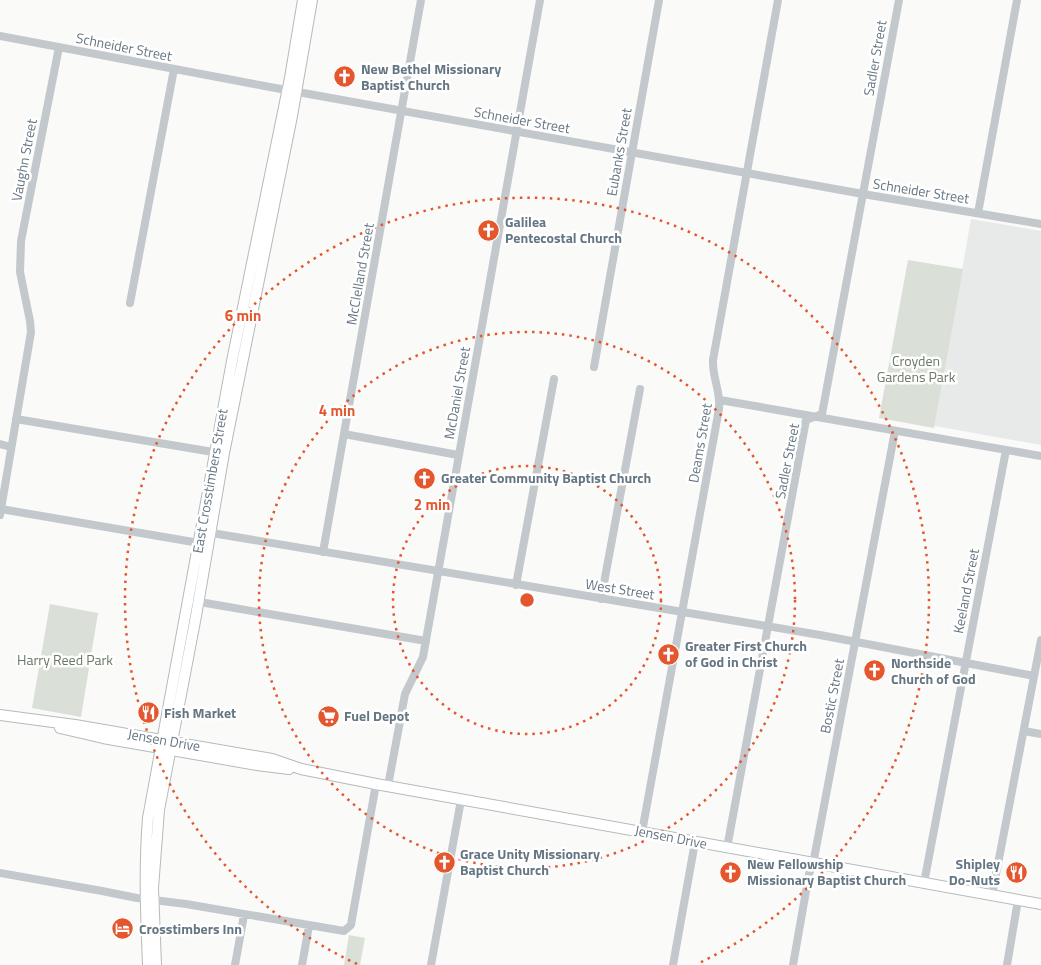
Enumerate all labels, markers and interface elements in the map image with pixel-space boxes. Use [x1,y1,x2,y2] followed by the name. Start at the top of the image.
[858,18,891,97] street label: Sadler Street
[74,27,174,66] street label: Schneider Street
[361,58,501,95] place label: New Bethel Missionary Baptist Church
[333,65,357,89] church icon: New Bethel Missionary Baptist Church
[472,101,572,138] street label: Schneider Street
[600,106,637,198] street label: Eubanks Street
[5,117,42,203] street label: Vaughn Street
[871,173,971,209] street label: Schneider Street
[505,211,622,248] place label: Galilea Pentecostal Church
[477,218,501,242] church icon: Galilea Pentecostal Church
[340,221,379,327] street label: McClelland Street
[225,304,261,327] text: 6 min
[438,345,475,441] street label: McDaniel Street
[877,350,956,387] park label: Croyden Gardens Park
[319,399,355,422] text: 4 min
[682,401,717,484] street label: Deams Street
[186,407,233,555] street label: East Crosstimbers Street
[769,421,804,500] street label: Sadler Street
[413,466,437,490] church icon: Greater Community Baptist Church
[441,467,651,488] place label: Greater Community Baptist Church
[414,493,450,516] text: 2 min
[947,546,984,635] street label: Keeland Street
[584,573,656,604] street label: West Street
[518,591,536,609] centre of rings
[685,635,807,672] place label: Greater First Church of God in Christ
[657,642,681,666] church icon: Greater First Church of God in Christ
[17,649,113,670] park label: Harry Reed Park
[891,652,976,689] place label: Northside Church of God
[814,657,849,735] street label: Bostic Street
[863,659,887,683] church icon: Northside Church of God
[136,701,160,725] restaurant icon: Fish Market
[164,702,236,723] place label: Fish Market
[316,704,340,728] supermarket icon: Fuel Depot
[344,705,409,726] place label: Fuel Depot
[126,723,202,756] street label: Jensen Drive
[633,819,709,854] street label: Jensen Drive
[460,843,600,880] place label: Grace Unity Missionary Baptist Church
[432,850,456,874] church icon: Grace Unity Missionary Baptist Church
[747,853,906,890] place label: New Fellowship Missionary Baptist Church
[949,853,1000,890] place label: Shipley Do-Nuts
[719,860,743,884] church icon: New Fellowship Missionary Baptist Church
[1004,860,1028,884] restaurant icon: Shipley Do-Nuts
[111,917,135,941] hotel icon: Crosstimbers Inn
[139,918,242,939] place label: Crosstimbers Inn

